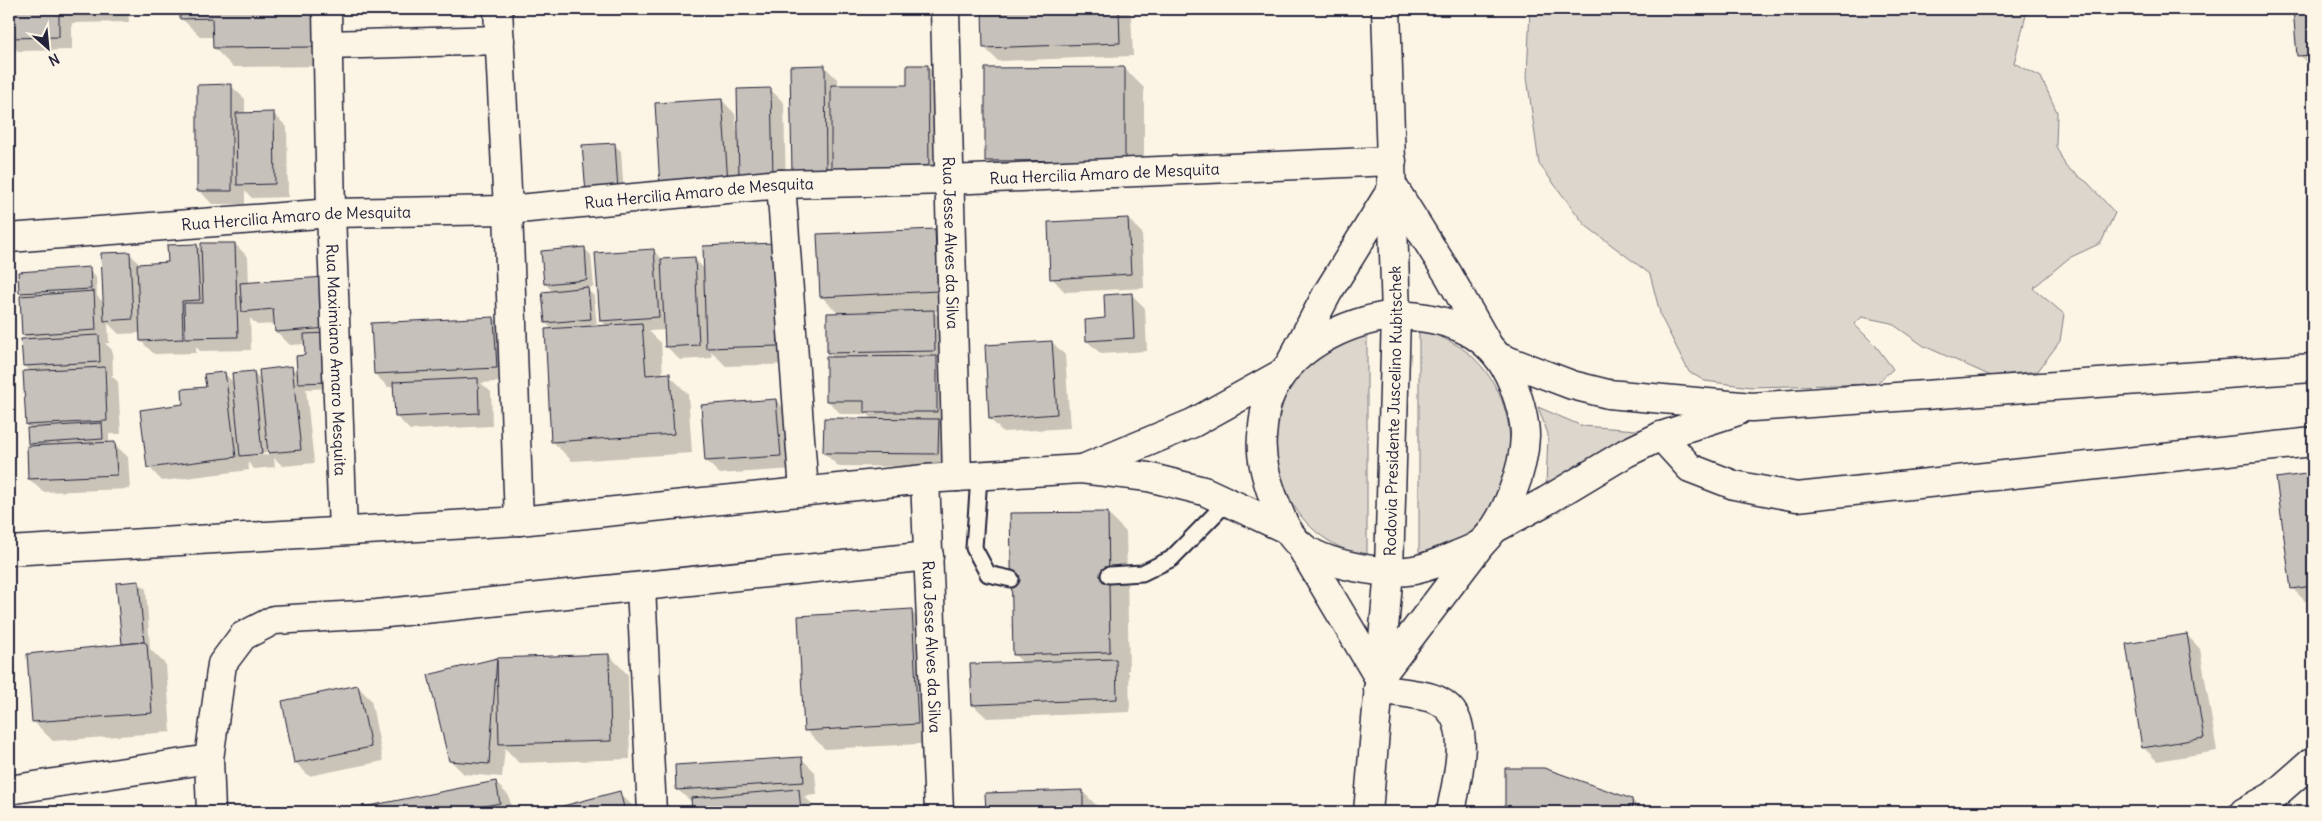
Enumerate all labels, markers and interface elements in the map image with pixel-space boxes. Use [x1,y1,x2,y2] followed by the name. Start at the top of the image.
[22,22,72,72] north arrow
[46,49,62,70] text: N
[939,156,963,330] street label: Rua Jesse Alves da Silva
[989,158,1220,188] street label: Rua Hercilia Amaro de Mesquita
[584,173,814,213] street label: Rua Hercilia Amaro de Mesquita
[181,202,411,235] street label: Rua Hercilia Amaro de Mesquita
[322,243,351,476] street label: Rua Maximiano Amaro Mesquita
[1379,265,1406,557] street label: Rodovia Presidente Juscelino Kubitschek
[918,560,946,734] street label: Rua Jesse Alves da Silva

